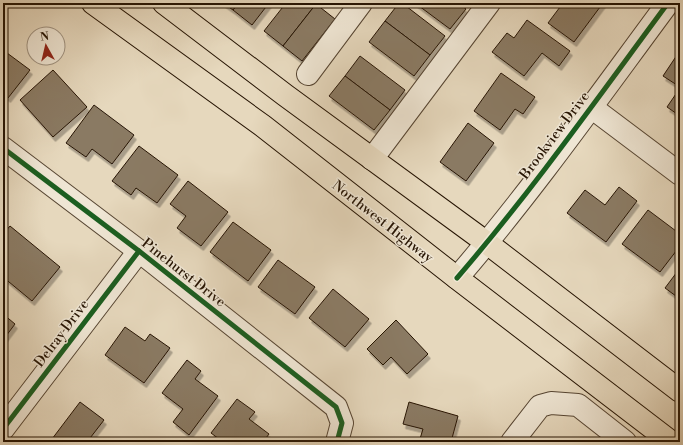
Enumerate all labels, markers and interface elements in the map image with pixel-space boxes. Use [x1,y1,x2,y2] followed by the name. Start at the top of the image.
[26,26,66,66] north arrow
[39,30,50,45] text: N
[515,88,594,184] street label: Brookview Drive
[328,177,437,267] street label: Northwest Highway
[138,234,229,311] street label: Pinehurst Drive
[30,296,93,371] street label: Delray Drive

